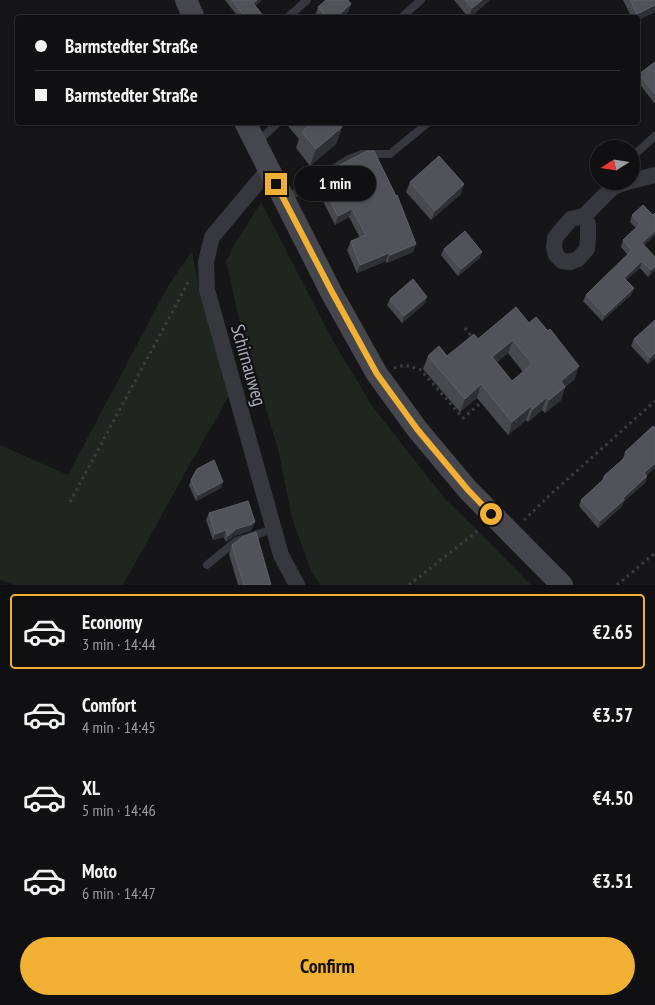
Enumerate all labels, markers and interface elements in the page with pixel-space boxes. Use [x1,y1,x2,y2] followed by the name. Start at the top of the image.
[65,34,198,58] text: Barmstedter Straße
[65,83,198,107] text: Barmstedter Straße
[590,140,640,190] north arrow
[590,140,640,190] map controls
[294,166,376,202] callout: 1 min
[265,173,287,195] route end
[319,173,351,193] text: 1 min
[226,321,272,409] street label: Schirnauweg
[480,503,502,525] route start
[22,609,67,654] icon: car
[82,610,142,634] text: Economy
[593,620,633,644] text: €2.65
[82,634,156,654] text: 3 min · 14:44
[22,692,67,737] icon: car
[82,693,136,717] text: Comfort
[593,703,633,727] text: €3.57
[82,717,156,737] text: 4 min · 14:45
[22,775,67,820] icon: car
[82,776,100,800] text: XL
[593,786,633,810] text: €4.50
[82,800,156,820] text: 5 min · 14:46
[22,858,67,903] icon: car
[82,859,117,883] text: Moto
[593,869,633,893] text: €3.51
[82,883,156,903] text: 6 min · 14:47
[20,937,635,995] button: Confirm

